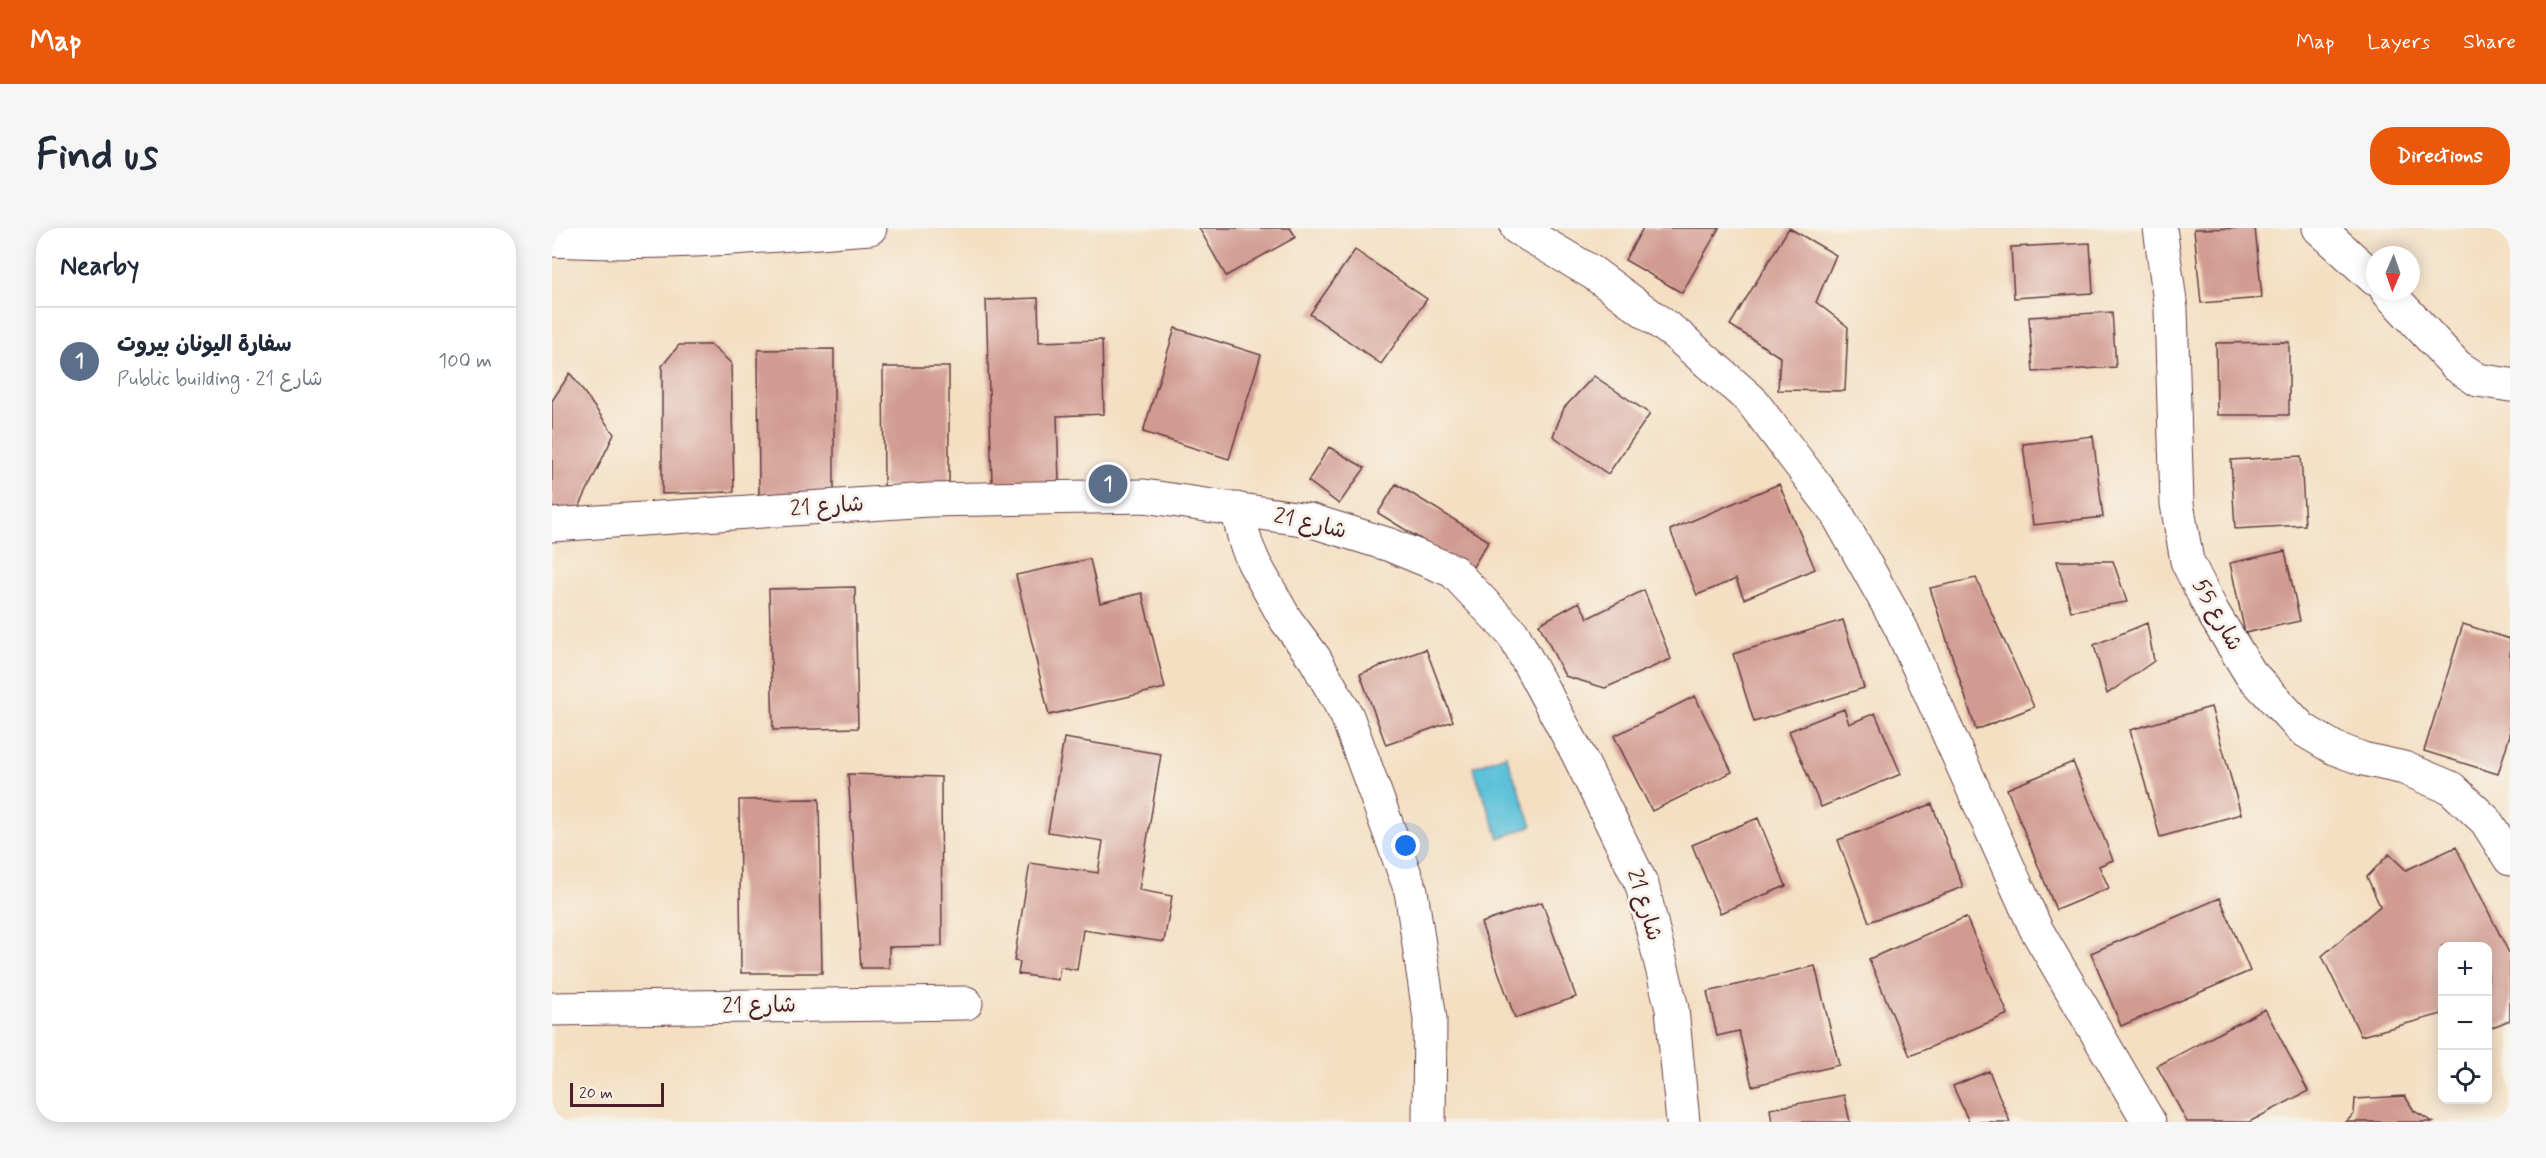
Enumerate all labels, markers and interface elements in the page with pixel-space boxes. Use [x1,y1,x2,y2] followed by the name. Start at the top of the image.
[30,24,81,61] text: Map
[2296,28,2334,56] text: Map
[2367,28,2430,56] text: Layers
[2463,28,2516,56] text: Share
[2370,127,2510,185] button: Directions
[36,129,158,184] text: Find us
[2366,246,2420,300] north arrow
[60,250,139,284] text: Nearby
[117,331,292,359] text: سفارة اليونان بيروت
[75,348,84,375] text: 1
[438,348,492,375] text: 100 m
[117,366,323,393] text: Public building · شارع 21
[1088,462,1128,506] pin: 1
[789,490,865,524] street label: شارع 21
[1271,502,1349,546] street label: شارع 21
[2186,574,2248,656] street label: شارع 55
[1391,831,1420,860] your location
[1620,866,1668,944] street label: شارع 21
[2438,942,2492,1104] map controls
[2438,942,2492,996] button: +
[722,991,796,1021] street label: شارع 21
[2438,996,2492,1050] button: −
[2438,1050,2492,1104] button: locate
[570,1080,664,1108] scale bar
[579,1083,613,1104] text: 20 m

